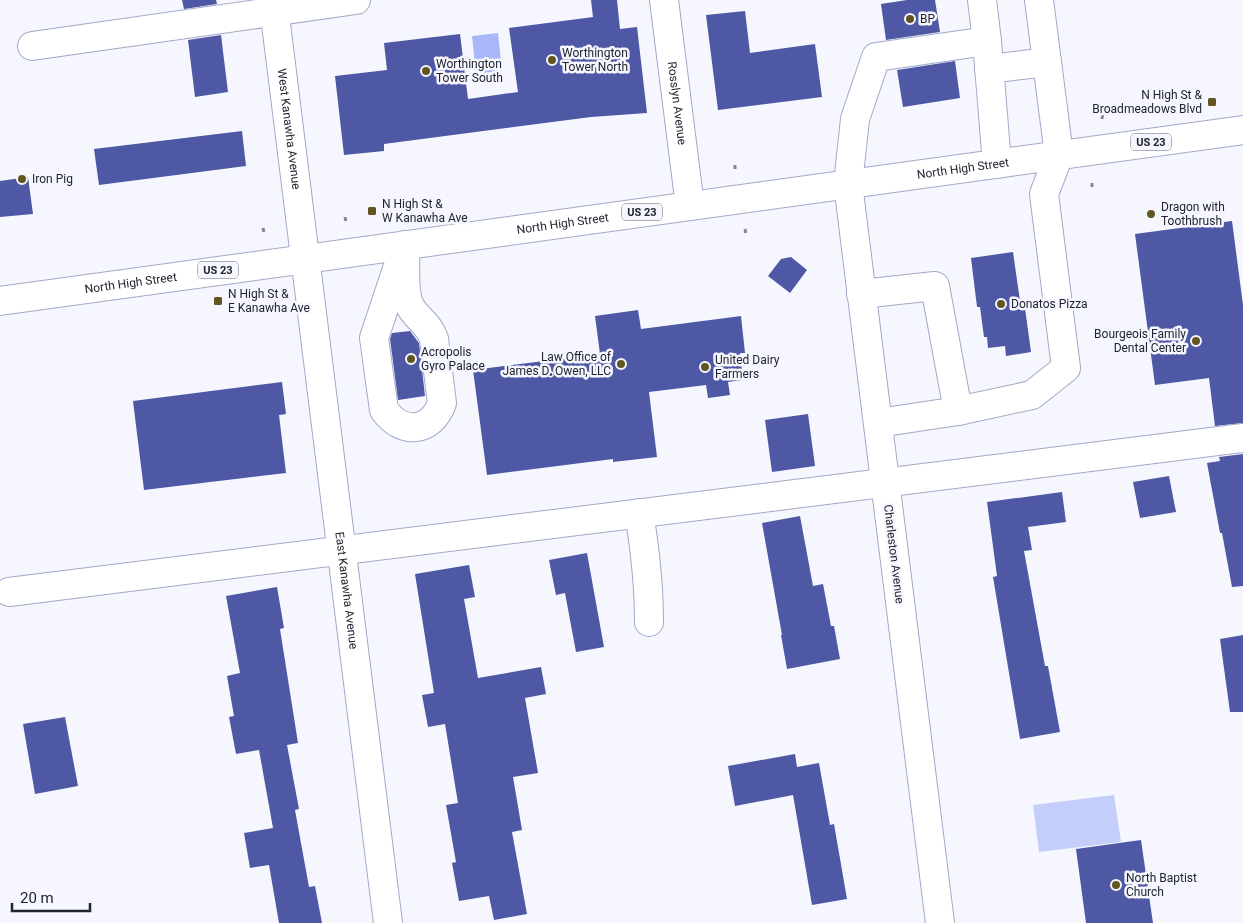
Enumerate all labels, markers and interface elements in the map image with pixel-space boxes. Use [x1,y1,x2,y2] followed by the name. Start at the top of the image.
[920,12,935,26] place label: BP
[904,13,916,25] marker: BP
[562,46,628,74] place label: Worthington Tower North
[546,54,558,66] marker: Worthington Tower North
[436,57,503,85] place label: Worthington Tower South
[665,61,689,146] street label: Rosslyn Avenue
[420,65,432,77] marker: Worthington Tower South
[275,68,304,190] street label: West Kanawha Avenue
[1092,88,1203,116] place label: N High St & Broadmeadows Blvd
[1206,96,1218,108] marker: N High St & Broadmeadows Blvd
[1131,134,1171,150] road number: US 23
[916,155,1010,182] street label: North High Street
[32,172,73,186] place label: Iron Pig
[16,173,28,185] marker: Iron Pig
[382,197,468,225] place label: N High St & W Kanawha Ave
[1161,200,1225,228] place label: Dragon with Toothbrush
[622,203,662,220] road number: US 23
[366,205,378,217] marker: N High St & W Kanawha Ave
[1145,208,1157,220] marker: Dragon with Toothbrush
[516,210,610,237] street label: North High Street
[198,262,238,278] road number: US 23
[84,270,178,296] street label: North High Street
[228,287,310,315] place label: N High St & E Kanawha Ave
[212,295,224,307] marker: N High St & E Kanawha Ave
[1011,297,1088,311] place label: Donatos Pizza
[995,298,1007,310] marker: Donatos Pizza
[1094,327,1186,355] place label: Bourgeois Family Dental Center
[1190,335,1202,347] marker: Bourgeois Family Dental Center
[421,345,485,373] place label: Acropolis Gyro Palace
[502,350,612,378] place label: Law Office of James D. Owen, LLC
[405,353,417,365] marker: Acropolis Gyro Palace
[715,353,780,381] place label: United Dairy Farmers
[615,358,627,370] marker: Law Office of James D. Owen, LLC
[699,361,711,373] marker: United Dairy Farmers
[881,504,907,604] street label: Charleston Avenue
[332,531,361,650] street label: East Kanawha Avenue
[1126,871,1197,899] place label: North Baptist Church
[1110,879,1122,891] marker: North Baptist Church
[12,880,90,912] scale bar
[20,889,54,907] text: 20 m

